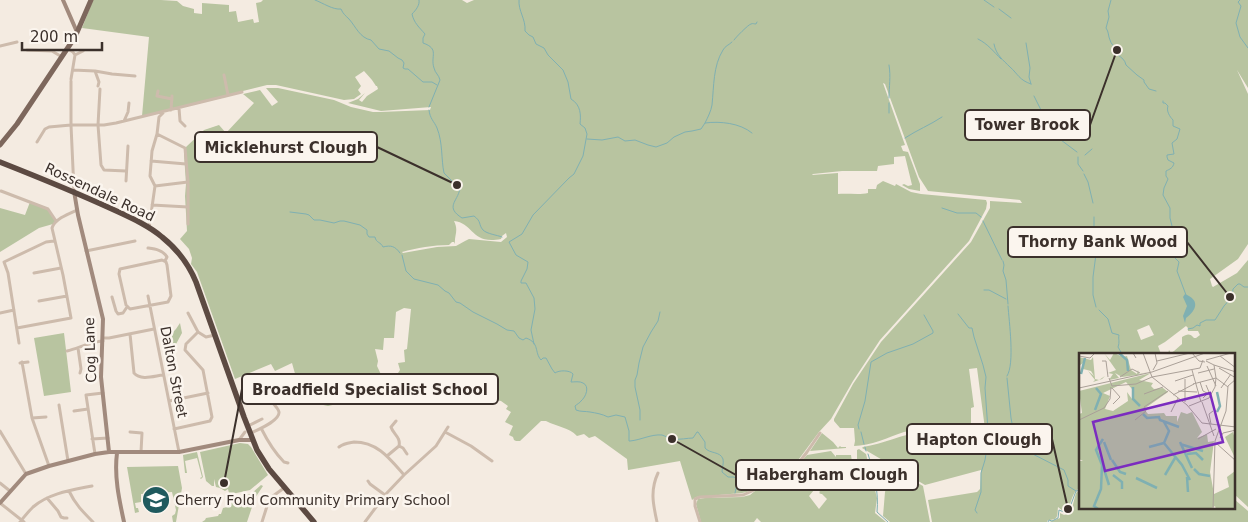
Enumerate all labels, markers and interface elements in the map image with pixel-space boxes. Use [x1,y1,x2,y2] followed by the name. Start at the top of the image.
[22,20,102,52] scale bar
[30,28,78,46] text: 200 m
[965,110,1090,140] callout: Tower Brook
[975,116,1080,134] text: Tower Brook
[195,132,377,162] callout: Micklehurst Clough
[205,139,367,157] text: Micklehurst Clough
[43,160,157,224] street label: Rossendale Road
[1008,227,1187,257] callout: Thorny Bank Wood
[1018,233,1178,251] text: Thorny Bank Wood
[81,317,99,383] street label: Cog Lane
[157,325,191,420] street label: Dalton Street
[1079,353,1236,510] inset map
[242,374,498,404] callout: Broadfield Specialist School
[252,381,488,399] text: Broadfield Specialist School
[907,424,1052,454] callout: Hapton Clough
[916,431,1042,449] text: Hapton Clough
[736,460,918,490] callout: Habergham Clough
[746,466,908,484] text: Habergham Clough
[141,485,171,515] school or university icon: Cherry Fold Community Primary School
[175,492,450,508] place label: Cherry Fold Community Primary School

